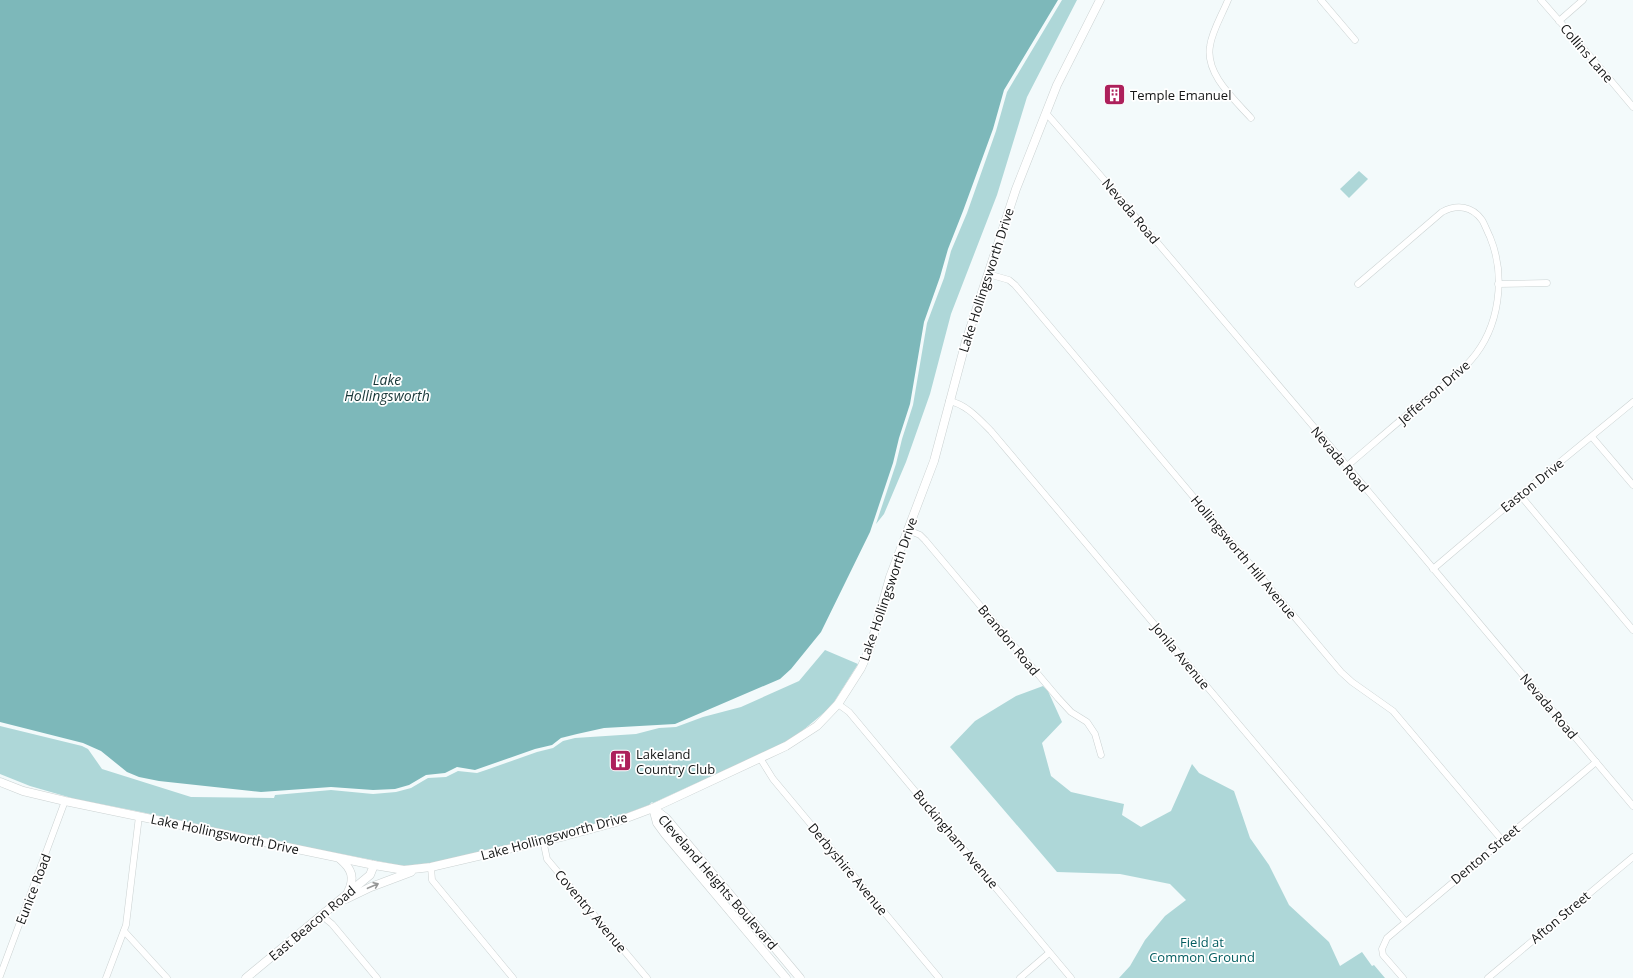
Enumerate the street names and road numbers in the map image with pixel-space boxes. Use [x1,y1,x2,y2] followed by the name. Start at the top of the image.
[1556,20,1618,86] street label: Collins Lane
[1098,174,1164,248] street label: Nevada Road
[954,205,1018,355] street label: Lake Hollingsworth Drive
[1393,356,1474,429] street label: Jefferson Drive
[1307,422,1373,496] street label: Nevada Road
[1497,454,1567,516] street label: Easton Drive
[1187,492,1301,622] street label: Hollingsworth Hill Avenue
[855,515,921,663] street label: Lake Hollingsworth Drive
[974,601,1044,679] street label: Brandon Road
[1147,617,1214,693] street label: Jonila Avenue
[1516,669,1582,743] street label: Nevada Road
[909,786,1003,892] street label: Buckingham Avenue
[479,808,629,864] street label: Lake Hollingsworth Drive
[149,809,301,859] street label: Lake Hollingsworth Drive
[654,811,782,953] street label: Cleveland Heights Boulevard
[804,819,892,919] street label: Derbyshire Avenue
[1447,820,1524,888] street label: Denton Street
[11,851,55,927] street label: Eunice Road
[551,866,631,956] street label: Coventry Avenue
[265,881,359,965] street label: East Beacon Road
[1526,887,1594,947] street label: Afton Street

